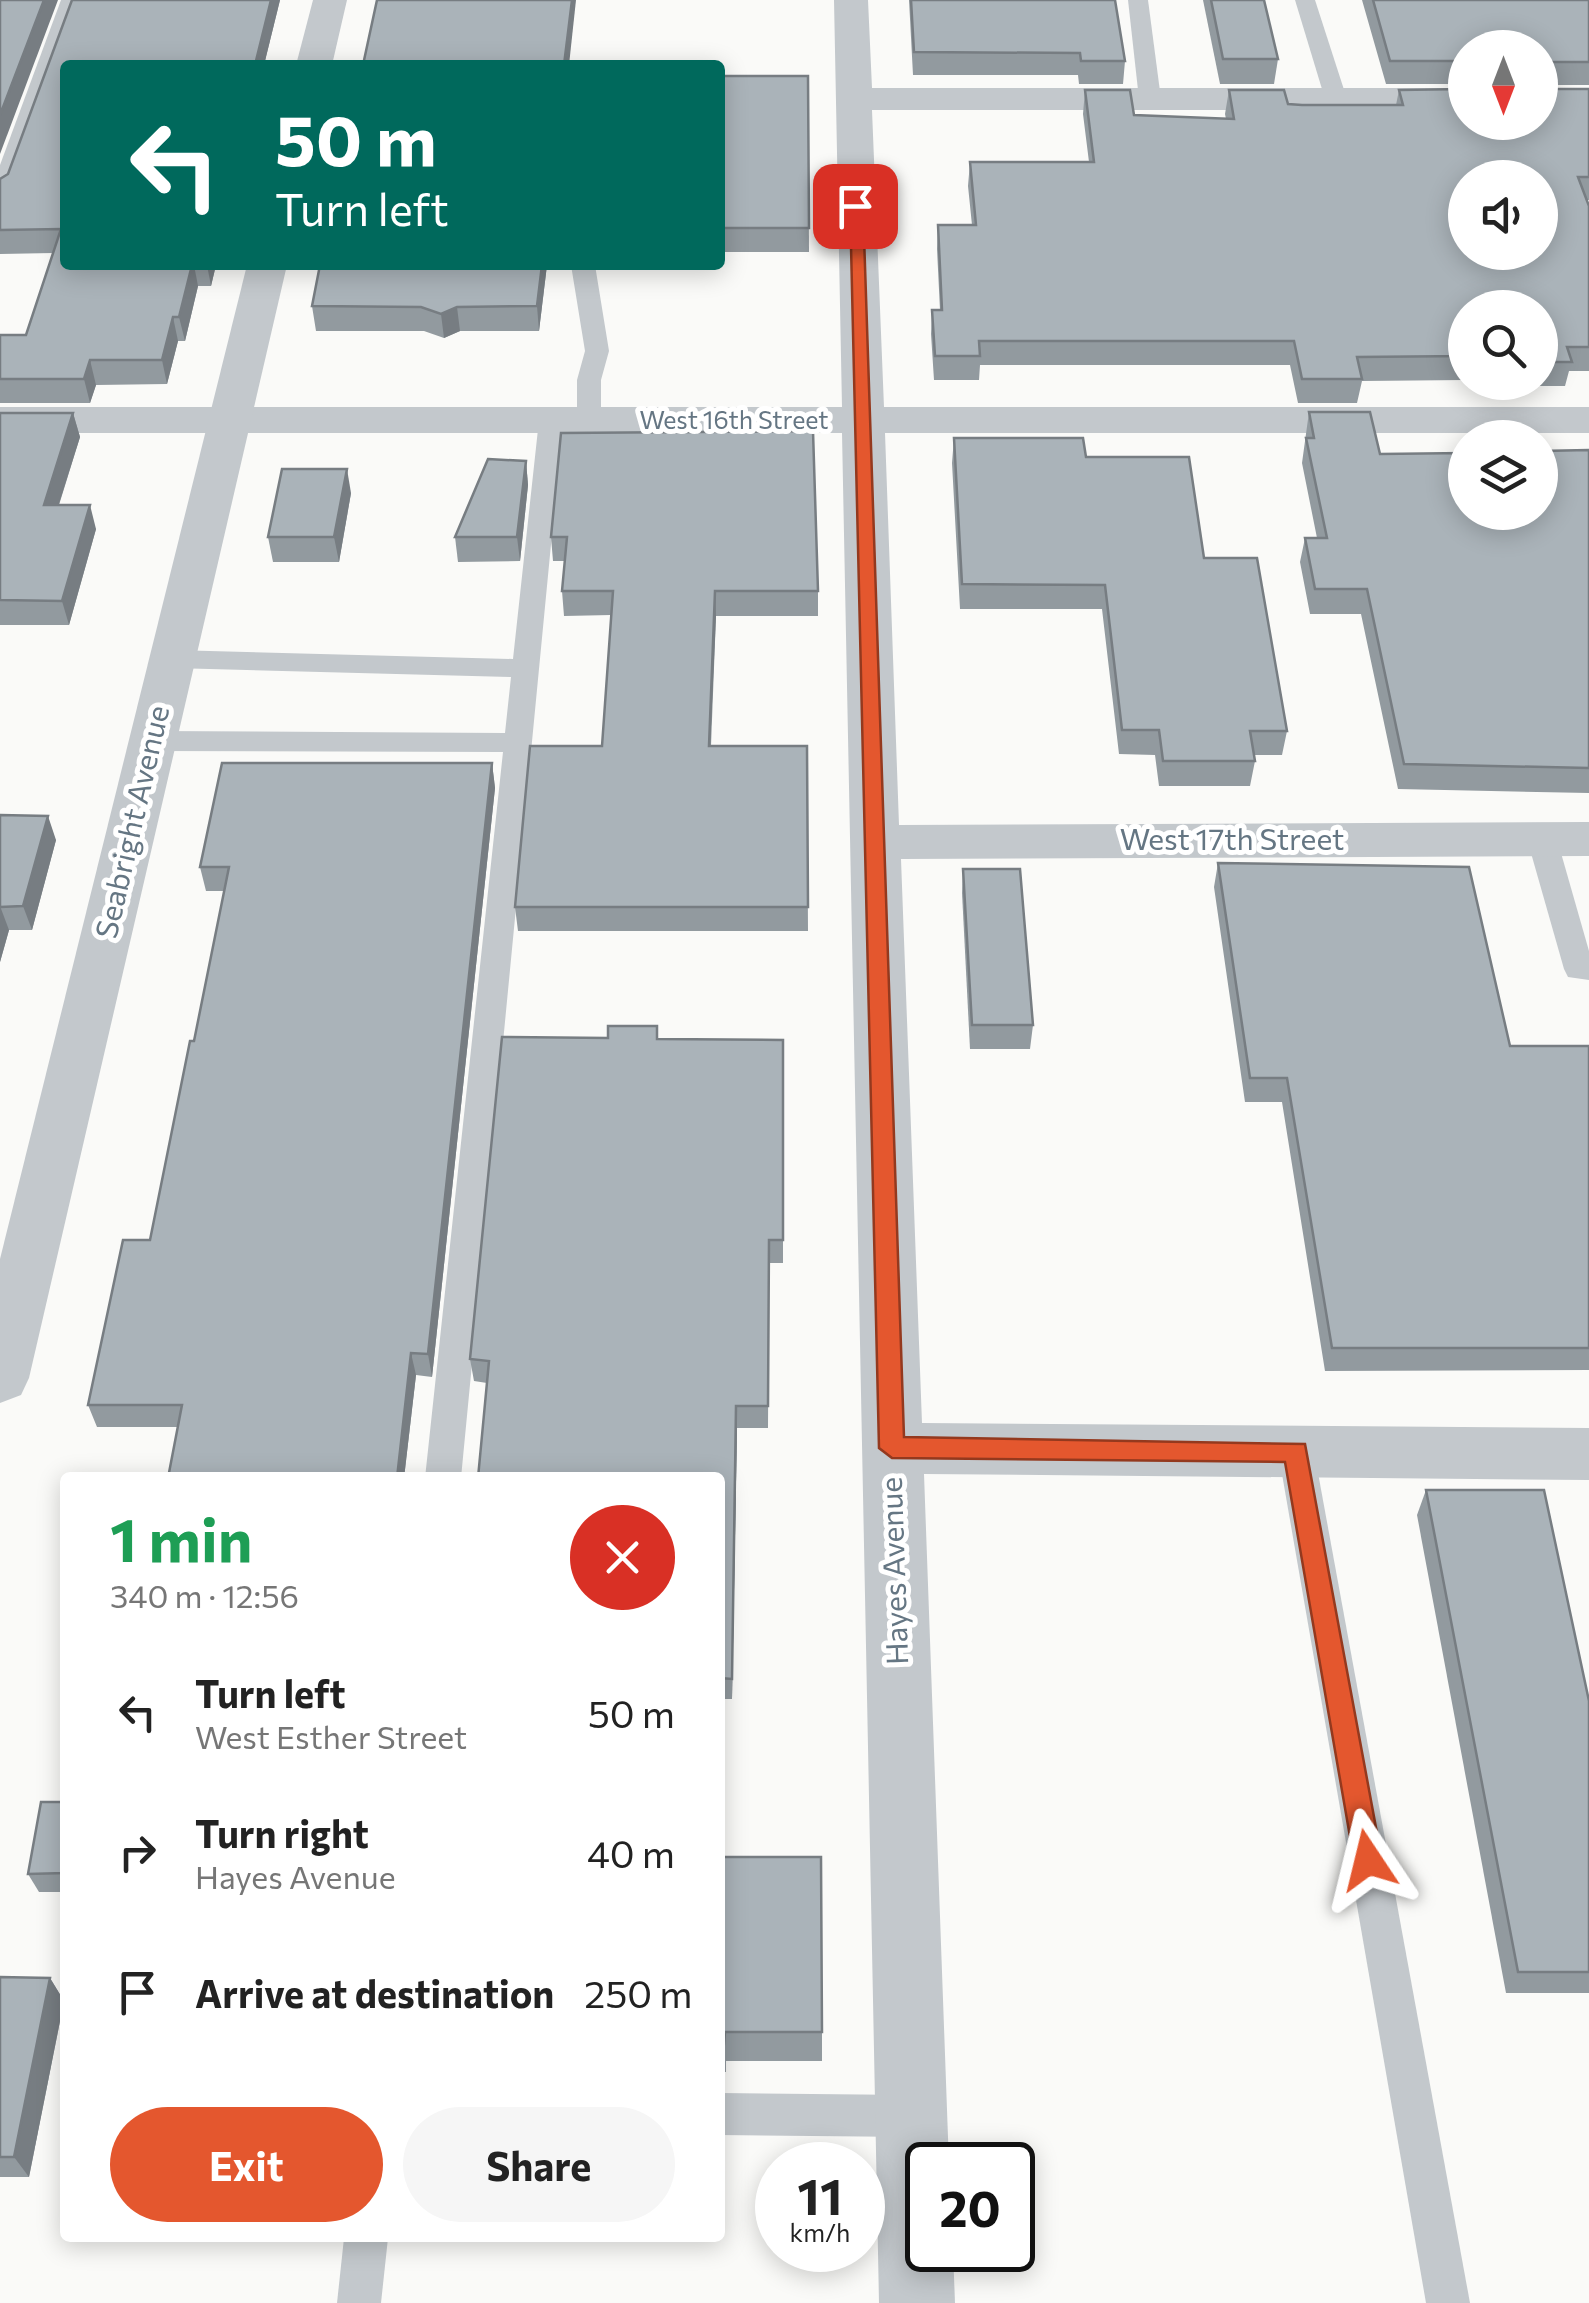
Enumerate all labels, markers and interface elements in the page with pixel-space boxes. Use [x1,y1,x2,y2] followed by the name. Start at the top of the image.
[1448,30,1558,140] north arrow
[1448,30,1558,530] map controls
[275,95,437,180] text: 50 m
[110,100,240,230] icon: left
[1448,160,1558,270] button: sound
[813,164,898,249] pin
[828,179,883,234] icon: arrive
[275,180,449,235] text: Turn left
[1448,290,1558,400] button: search
[639,404,829,434] street label: West 16th Street
[1448,420,1558,530] button: layers
[86,701,175,942] street label: Seabright Avenue
[1120,819,1344,856] street label: West 17th Street
[871,1476,914,1666] street label: Hayes Avenue
[110,1501,252,1574] text: 1 min
[570,1505,675,1610] button: close
[110,1575,299,1615] text: 340 m · 12:56
[195,1669,346,1716] text: Turn left
[110,1685,165,1740] icon: left
[588,1689,675,1736] text: 50 m
[195,1716,467,1756] text: West Esther Street
[1316,1808,1420,1912] position arrow
[195,1809,369,1856] text: Turn right
[110,1825,165,1880] icon: right
[587,1829,675,1876] text: 40 m
[195,1856,396,1896] text: Hayes Avenue
[110,1965,165,2020] icon: arrive
[195,1969,554,2016] text: Arrive at destination
[584,1969,693,2016] text: 250 m
[110,2107,383,2222] button: Exit
[403,2107,675,2222] button: Share
[905,2142,1035,2272] speed limit sign: 20
[797,2164,843,2225] text: 11
[790,2217,850,2247] text: km/h

